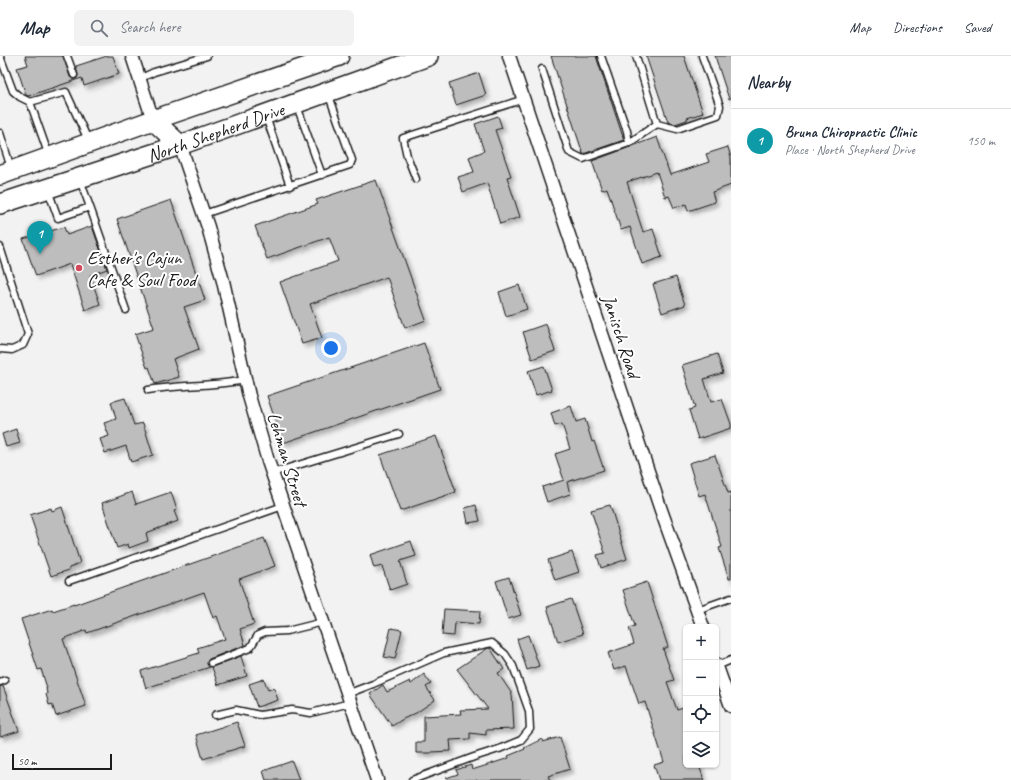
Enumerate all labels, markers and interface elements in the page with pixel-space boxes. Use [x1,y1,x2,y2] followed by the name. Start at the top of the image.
[74,10,354,46] search box
[20,16,50,40] text: Map
[88,17,110,39] icon: search
[120,18,181,37] text: Search here
[850,19,871,36] text: Map
[893,19,942,36] text: Directions
[964,19,991,36] text: Saved
[747,72,790,93] text: Nearby
[144,97,289,168] street label: North Shepherd Drive
[785,123,917,142] text: Bruna Chiropractic Clinic
[757,133,763,149] text: 1
[967,133,995,149] text: 150 m
[785,142,915,158] text: Place · North Shepherd Drive
[27,221,53,254] pin: 1
[87,246,199,292] place label: Esther's Cajun Cafe & Soul Food
[74,263,84,273] marker: Esther's Cajun Cafe & Soul Food
[596,291,647,384] street label: Janisch Road
[321,338,341,358] your location
[261,409,313,512] street label: Lehman Street
[683,624,719,768] map controls
[683,624,719,660] button: +
[683,660,719,696] button: −
[683,696,719,732] button: locate
[683,732,719,768] button: layers
[12,752,112,771] scale bar
[18,754,37,768] text: 50 m

